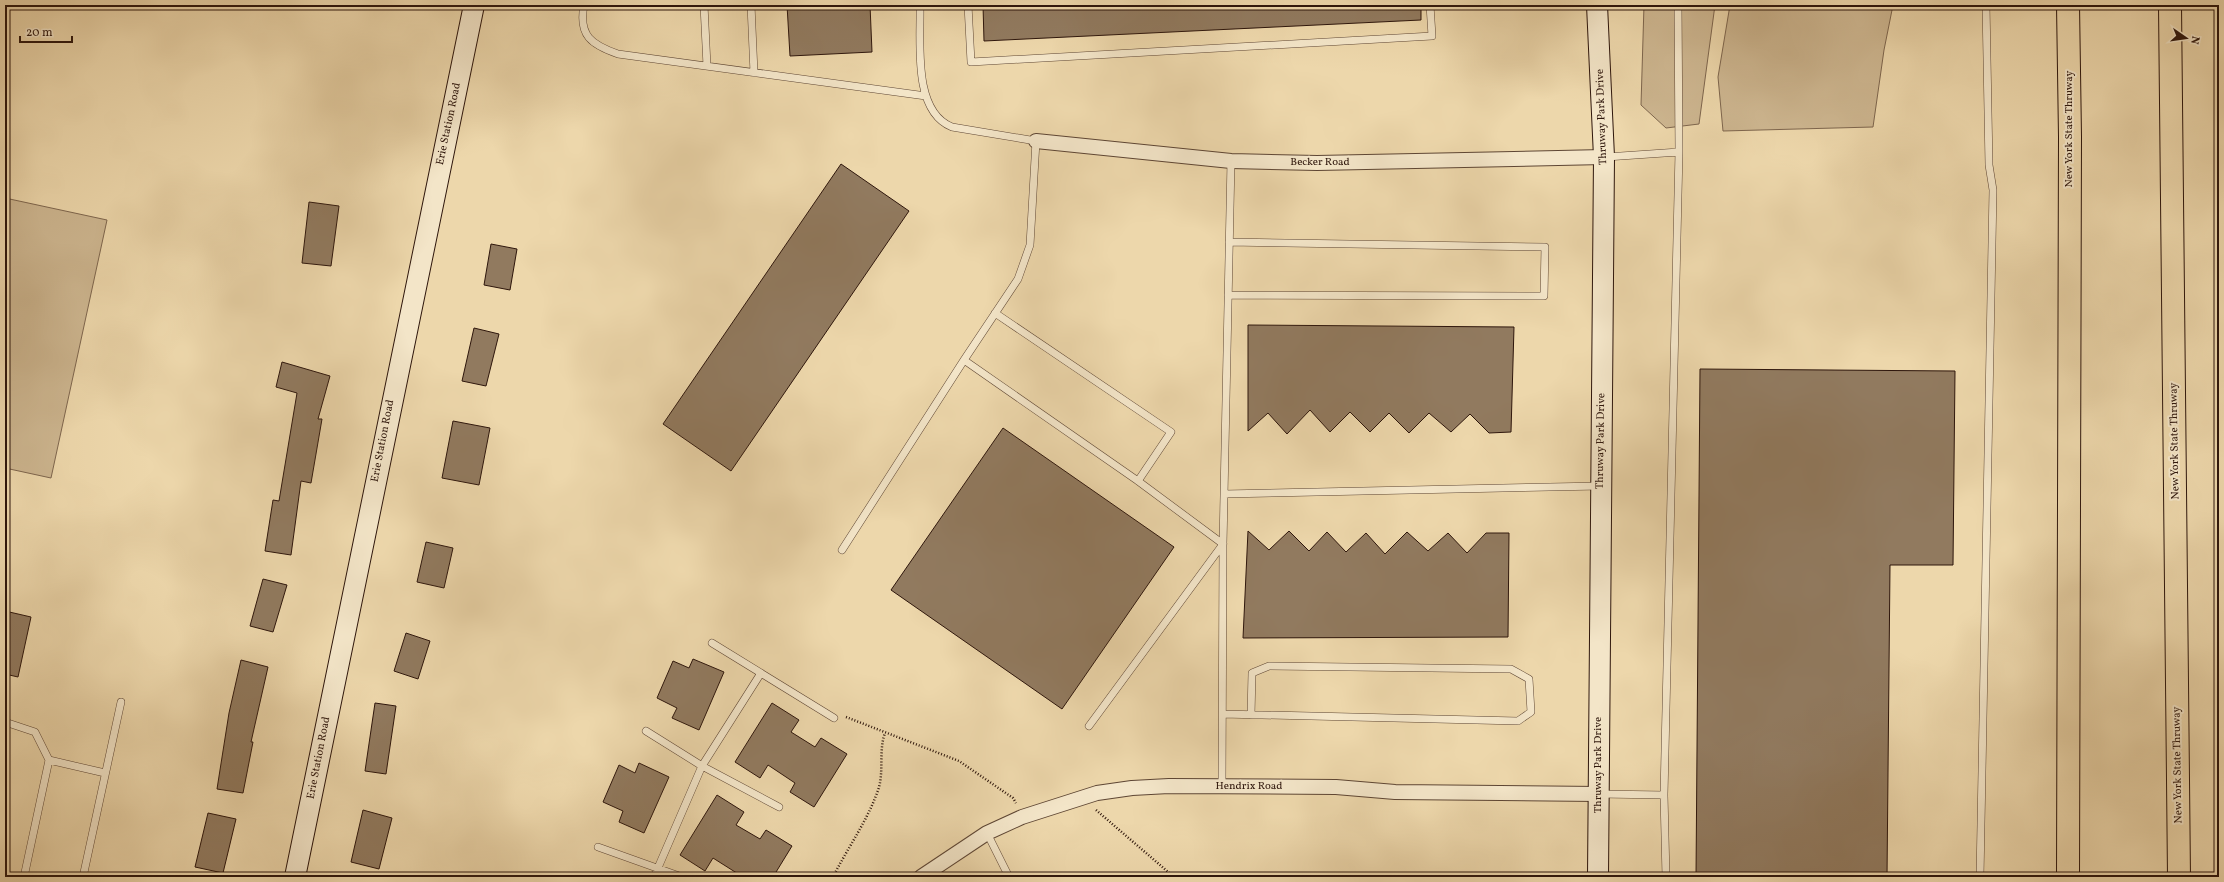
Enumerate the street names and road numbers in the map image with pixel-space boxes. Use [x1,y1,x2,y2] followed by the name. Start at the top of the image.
[1593,69,1611,165] street label: Thruway Park Drive
[2062,71,2077,187] street label: New York State Thruway
[433,81,465,167] street label: Erie Station Road
[1290,155,1350,170] street label: Becker Road
[2166,382,2184,500] street label: New York State Thruway
[1593,393,1609,489] street label: Thruway Park Drive
[368,398,398,484] street label: Erie Station Road
[2169,706,2187,824] street label: New York State Thruway
[304,715,334,801] street label: Erie Station Road
[1591,717,1606,813] street label: Thruway Park Drive
[1216,779,1282,794] street label: Hendrix Road

